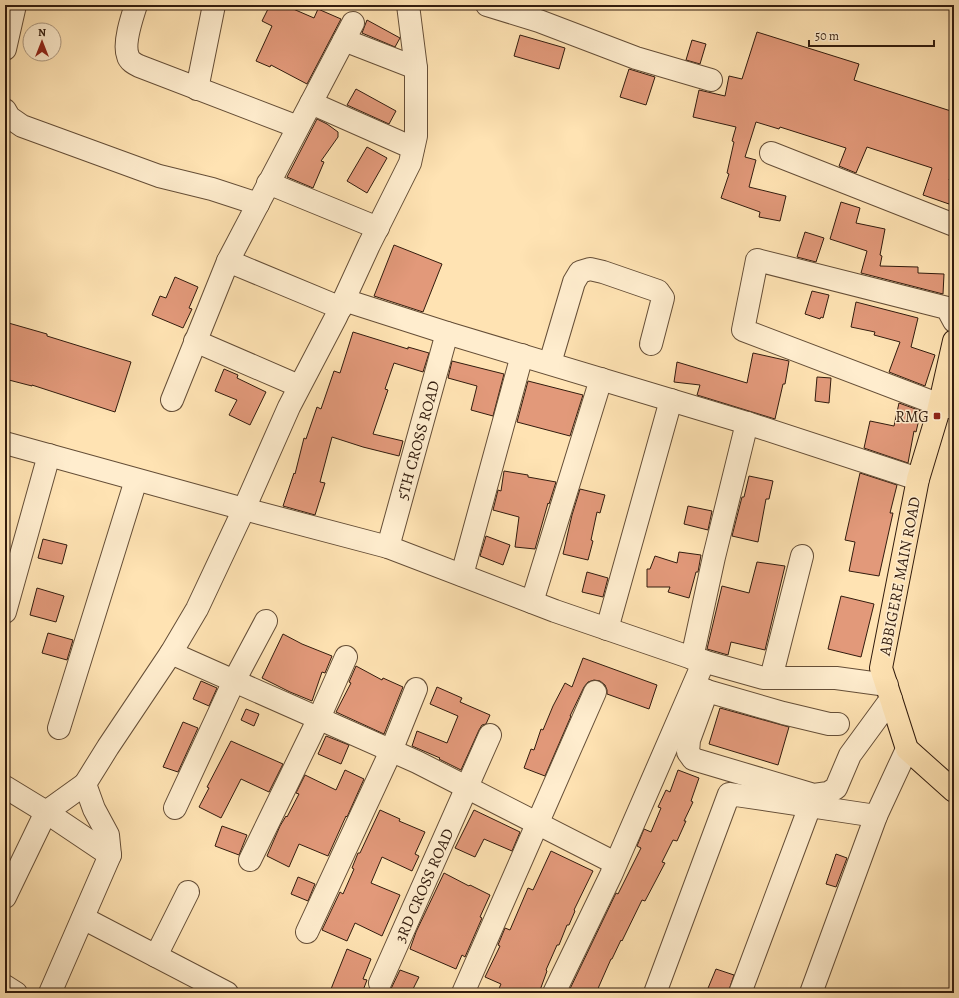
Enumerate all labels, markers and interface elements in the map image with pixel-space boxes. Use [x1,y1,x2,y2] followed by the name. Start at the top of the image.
[22,22,62,62] north arrow
[809,22,934,48] scale bar
[38,25,46,40] text: N
[815,28,839,44] text: 50 m
[392,378,445,502] street label: 5TH CROSS ROAD
[895,406,929,428] place label: RMG
[932,411,942,421] marker: RMG
[874,495,926,658] street label: ABBIGERE MAIN ROAD
[389,825,459,946] street label: 3RD CROSS ROAD

